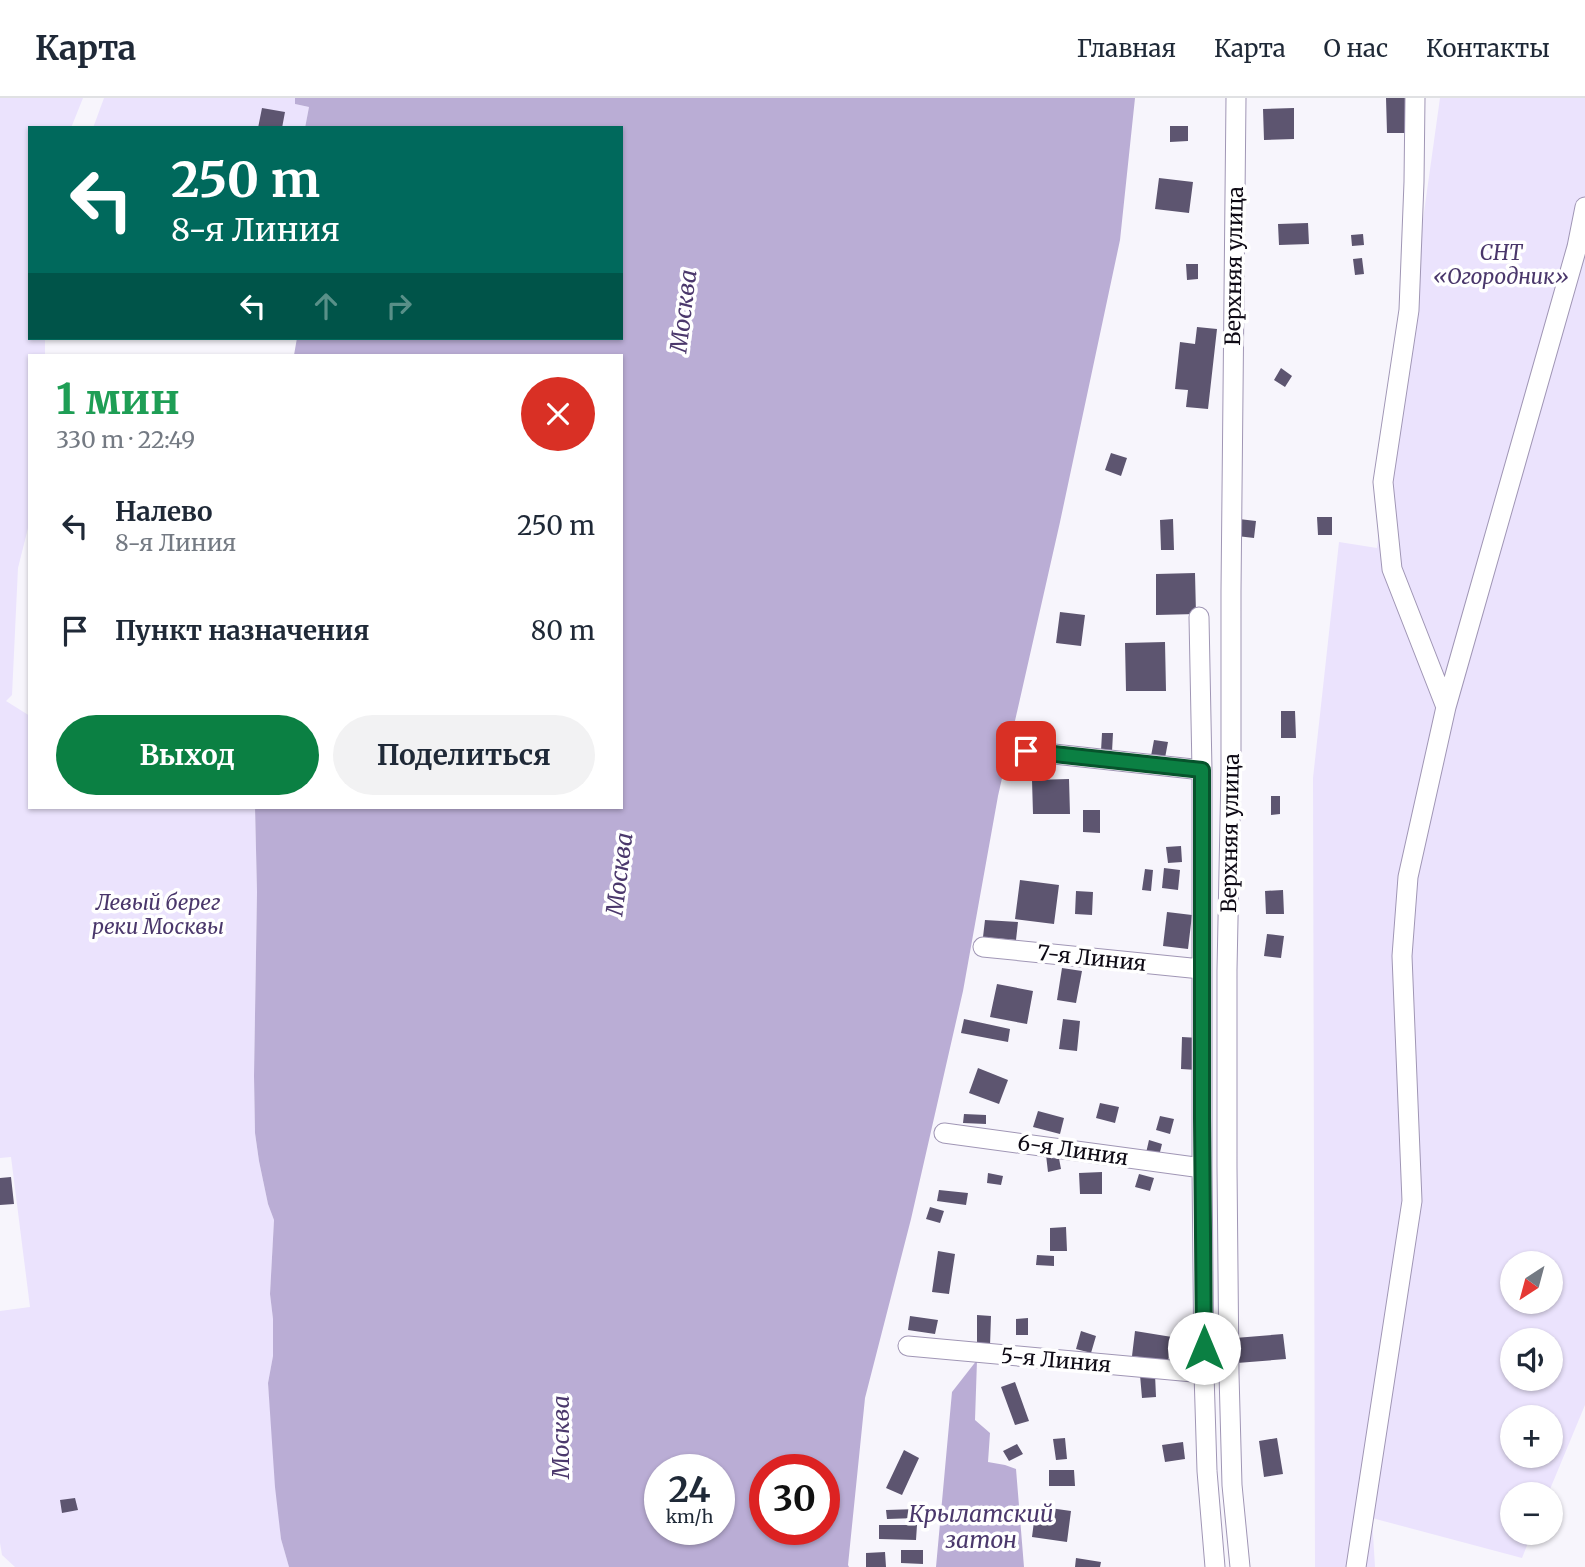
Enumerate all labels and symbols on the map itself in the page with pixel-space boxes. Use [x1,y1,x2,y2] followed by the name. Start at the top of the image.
[1219,186,1249,346] street label: Верхняя улица
[1433,239,1569,290] park label: СНТ «Огородник»
[663,268,702,355] water label: Москва
[996,721,1056,781] pin
[1215,753,1245,913] street label: Верхняя улица
[599,831,638,918] water label: Москва
[92,889,224,940] park label: Левый берег реки Москвы
[1036,939,1148,977] street label: 7-я Линия
[1016,1129,1130,1171] street label: 6-я Линия
[1500,1251,1563,1314] north arrow
[1167,1311,1241,1385] position arrow
[1000,1342,1112,1378] street label: 5-я Линия
[546,1395,575,1480] water label: Москва
[749,1454,840,1545] speed limit sign: 30
[909,1499,1053,1554] water label: Крылатский затон

